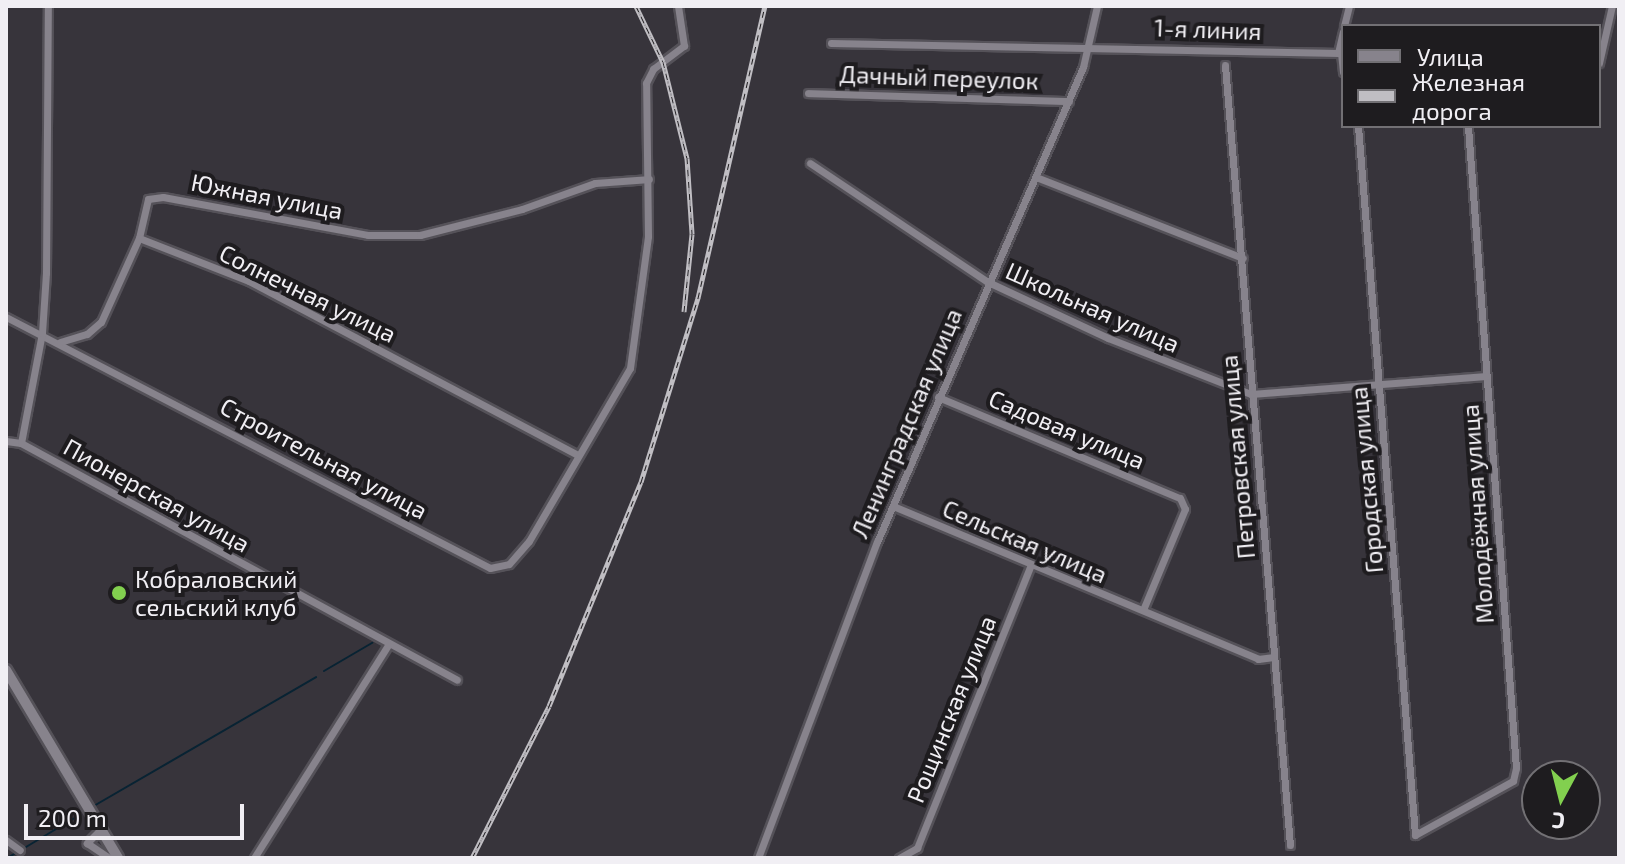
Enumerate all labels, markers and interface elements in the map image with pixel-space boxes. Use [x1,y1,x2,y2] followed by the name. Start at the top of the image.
[1154,13,1262,45] street label: 1-я линия
[1341,24,1601,128] legend
[1417,42,1484,71] text: Улица
[839,59,1039,95] street label: Дачный переулок
[1412,67,1525,125] text: Железная дорога
[189,167,345,225] street label: Южная улица
[215,238,401,348] street label: Солнечная улица
[1002,256,1184,358] street label: Школьная улица
[845,304,967,542] street label: Ленинградская улица
[1214,354,1260,560] street label: Петровская улица
[985,383,1149,475] street label: Садовая улица
[1344,386,1388,574] street label: Городская улица
[216,391,432,525] street label: Строительная улица
[1455,403,1499,625] street label: Молодёжная улица
[59,432,255,558] street label: Пионерская улица
[939,493,1111,589] street label: Сельская улица
[135,565,297,621] place label: Кобраловский сельский клуб
[110,584,128,602] marker: Кобраловский сельский клуб
[900,611,1002,807] street label: Рощинская улица
[1521,760,1601,840] north arrow
[28,788,248,838] scale bar
[38,803,107,832] text: 200 m
[1550,808,1566,836] text: С

